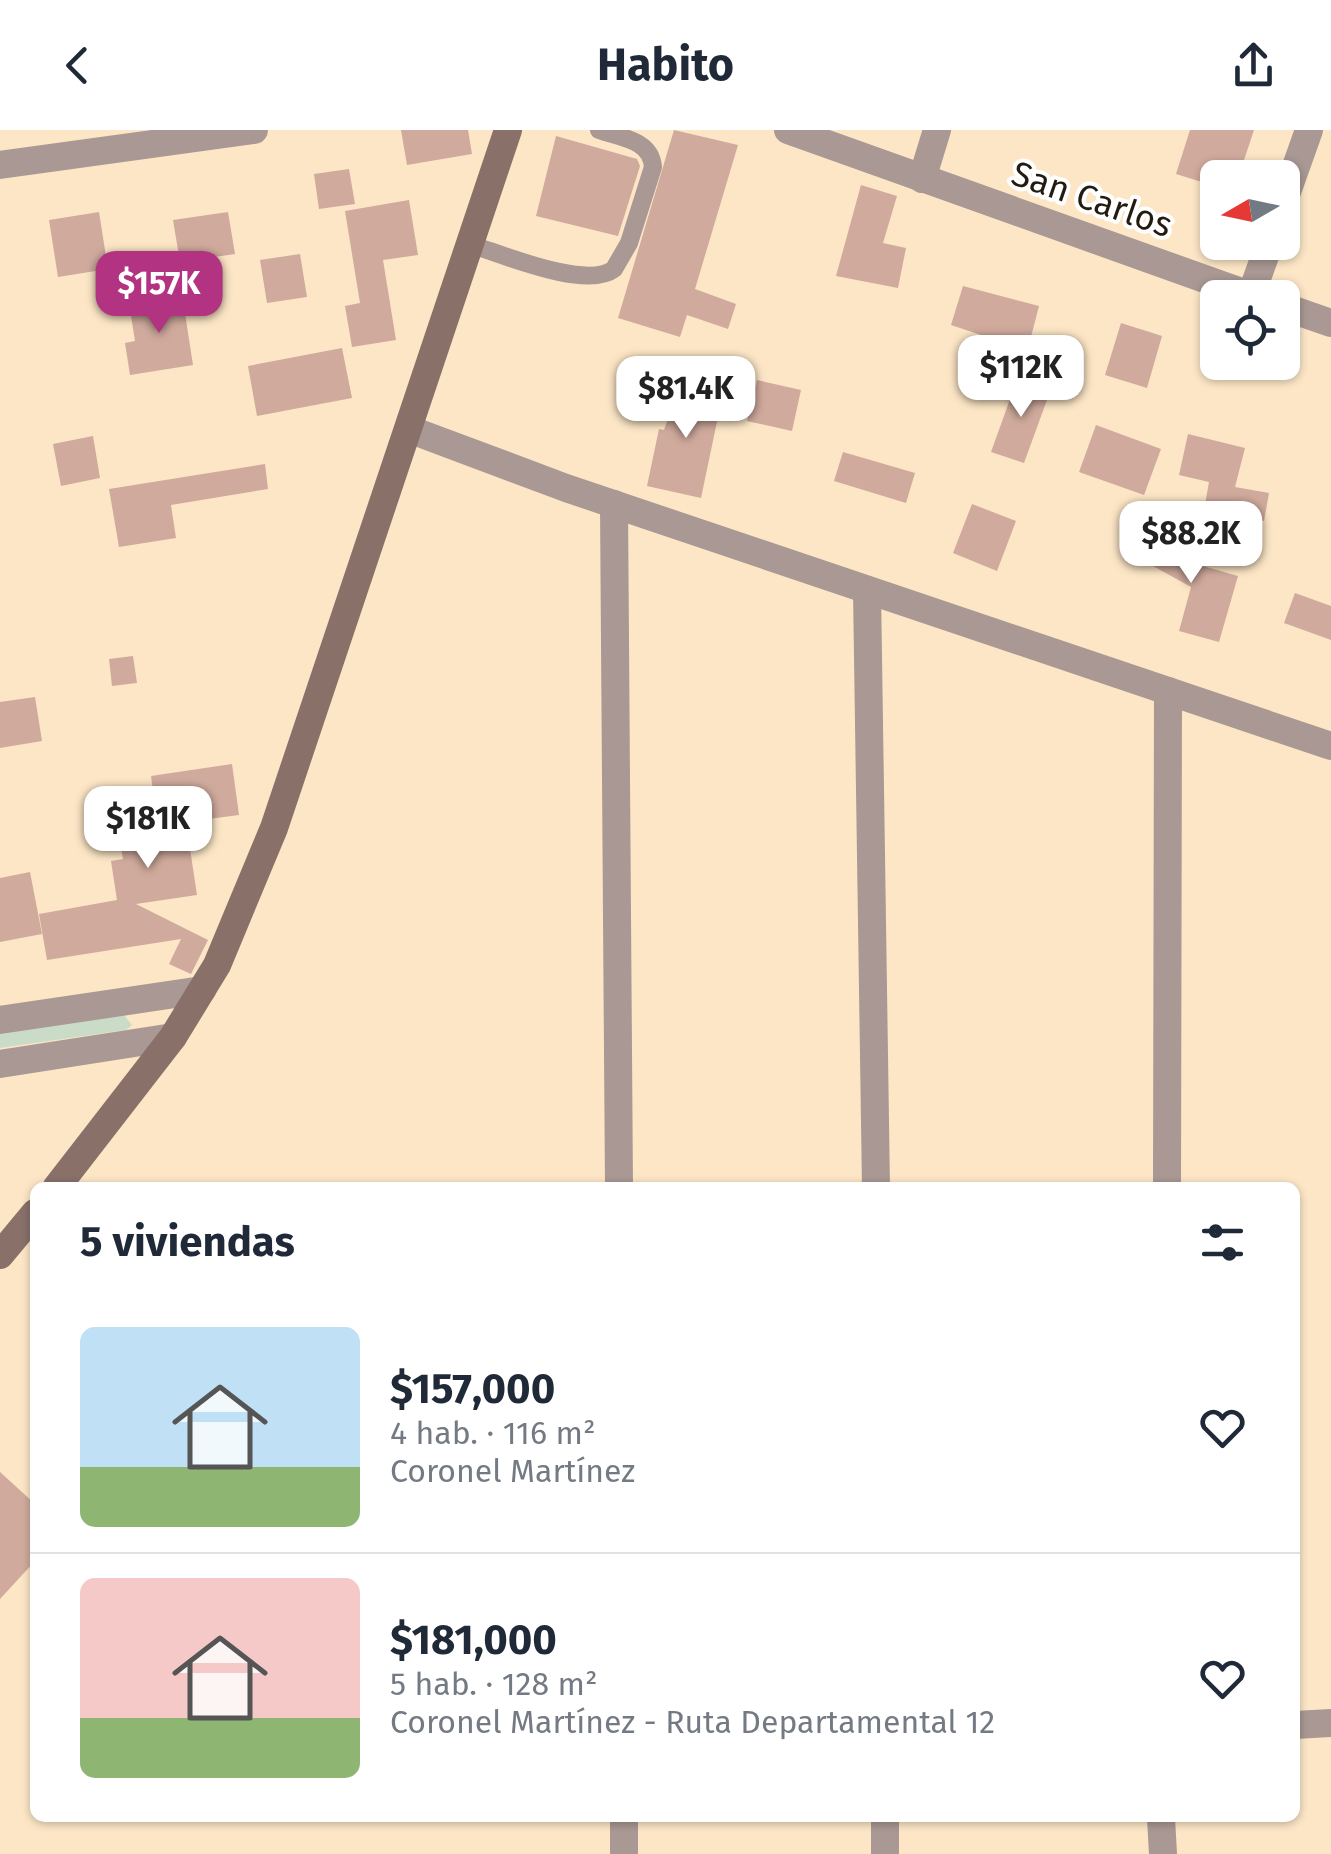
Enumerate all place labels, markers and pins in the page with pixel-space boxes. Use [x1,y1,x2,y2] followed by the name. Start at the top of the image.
[89,251,229,336] pin: $157K
[951,335,1091,420] pin: $112K
[605,356,767,441] pin: $81.4K
[1110,501,1272,586] pin: $88.2K
[78,786,218,871] pin: $181K

